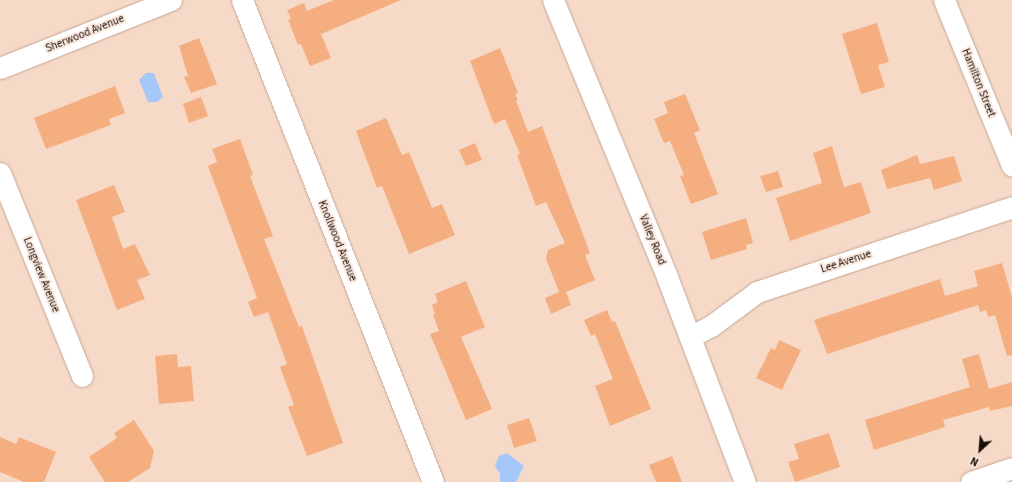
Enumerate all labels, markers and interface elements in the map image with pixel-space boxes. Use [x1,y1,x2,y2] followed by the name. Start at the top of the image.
[44,12,126,56] street label: Sherwood Avenue
[958,47,998,119] street label: Hamilton Street
[315,199,359,283] street label: Knollwood Avenue
[636,213,668,267] street label: Valley Road
[20,235,62,315] street label: Longview Avenue
[819,248,873,276] street label: Lee Avenue
[960,430,1000,470] north arrow
[968,453,981,470] text: N

